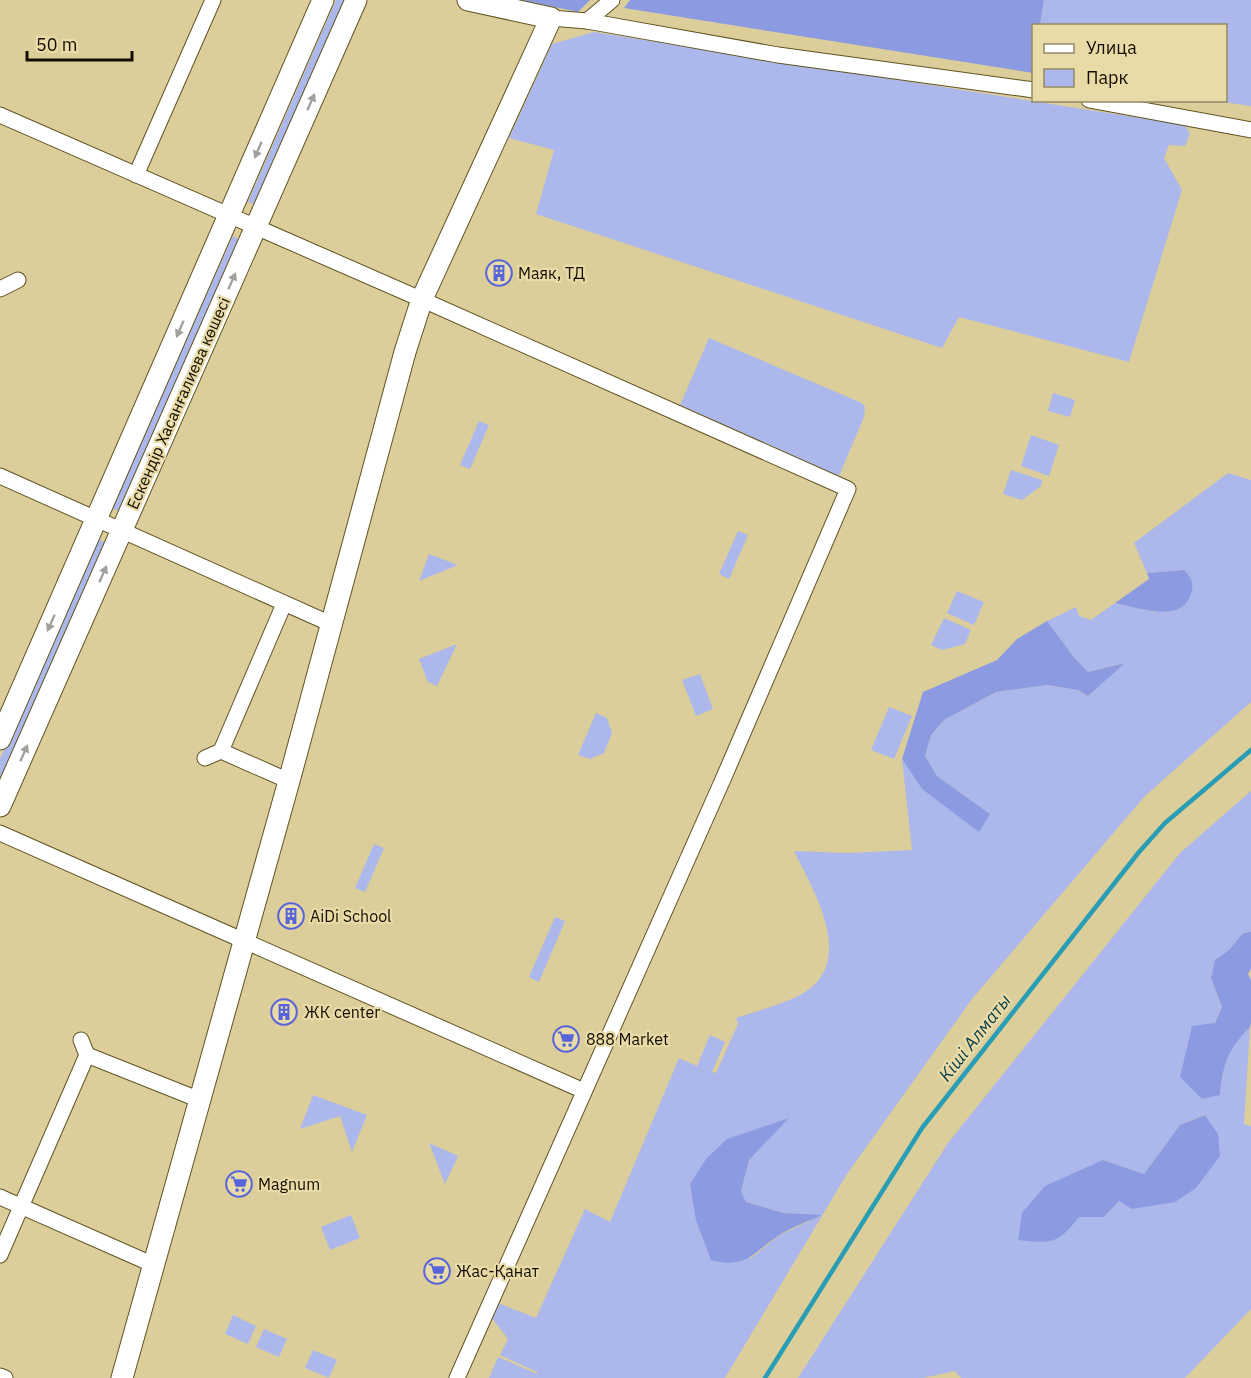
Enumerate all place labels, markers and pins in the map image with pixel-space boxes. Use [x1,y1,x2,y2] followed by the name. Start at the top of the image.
[484,258,514,288] building icon: Маяк, ТД
[518,263,586,283] place label: Маяк, ТД
[276,901,306,931] building icon: AiDi School
[310,906,391,926] place label: AiDi School
[269,997,299,1027] building icon: ЖК center
[304,1002,380,1022] place label: ЖК center
[551,1024,581,1054] supermarket icon: 888 Market
[586,1029,669,1049] place label: 888 Market
[224,1169,254,1199] supermarket icon: Magnum
[258,1174,320,1194] place label: Magnum
[422,1256,452,1286] supermarket icon: Жас-Қанат
[456,1261,539,1281] place label: Жас-Қанат

